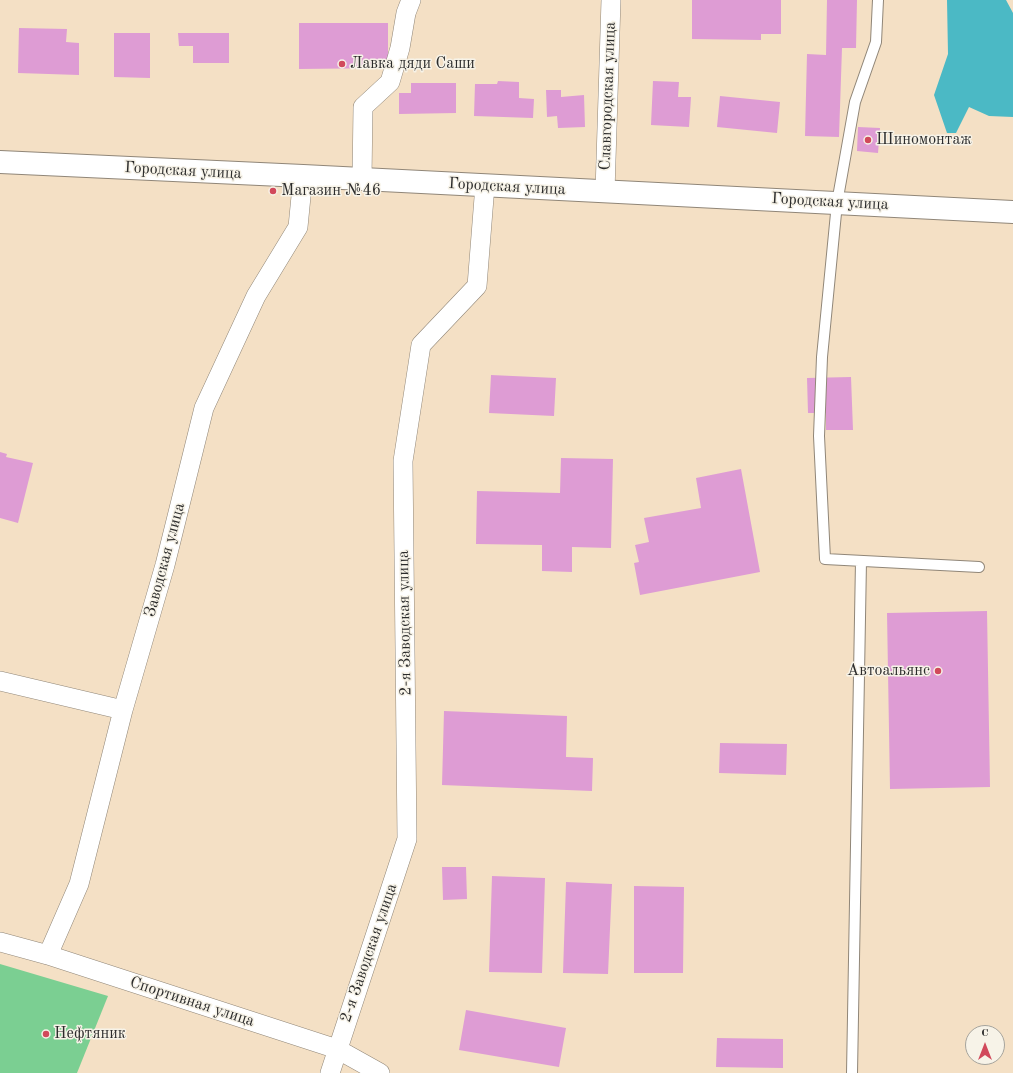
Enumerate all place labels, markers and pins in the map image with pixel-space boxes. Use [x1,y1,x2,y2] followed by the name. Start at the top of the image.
[350,54,475,74] place label: Лавка дяди Саши
[337,59,347,69] marker: Лавка дяди Саши
[876,130,972,150] place label: Шиномонтаж
[863,135,873,145] marker: Шиномонтаж
[281,181,381,201] place label: Магазин №46
[268,186,278,196] marker: Магазин №46
[847,661,930,681] place label: Автоальянс
[933,666,943,676] marker: Автоальянс
[54,1024,126,1044] place label: Нефтяник
[41,1029,51,1039] marker: Нефтяник

